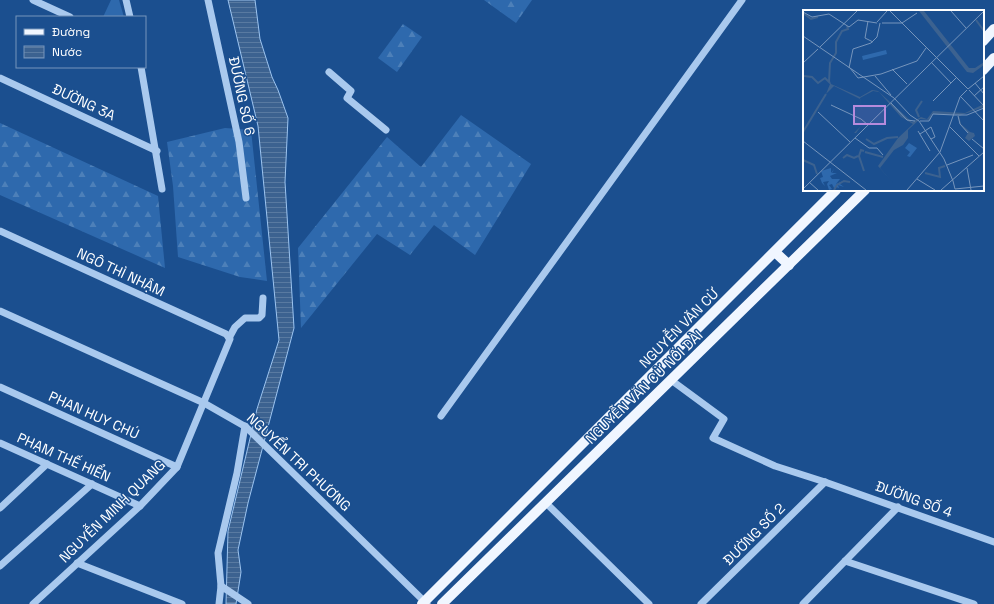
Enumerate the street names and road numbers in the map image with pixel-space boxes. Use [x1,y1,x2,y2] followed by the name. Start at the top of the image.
[225,55,259,137] street label: ĐƯỜNG SỐ 6
[50,80,119,125] street label: ĐƯỜNG 3A
[74,244,168,300] street label: NGÔ THÌ NHẬM
[635,284,723,372] street label: NGUYỄN VĂN CỪ
[581,326,706,448] street label: NGUYỄN VĂN CỪ NỐI DÀI
[46,387,142,443] street label: PHAN HUY CHÚ
[243,408,356,515] street label: NGUYỂN TRI PHƯƠNG
[14,427,114,486] street label: PHẠM THẾ HIỂN
[54,455,169,566] street label: NGUYỄN MINH QUANG
[873,477,955,521] street label: ĐƯỜNG SỐ 4
[719,499,789,569] street label: ĐƯỜNG SỐ 2

